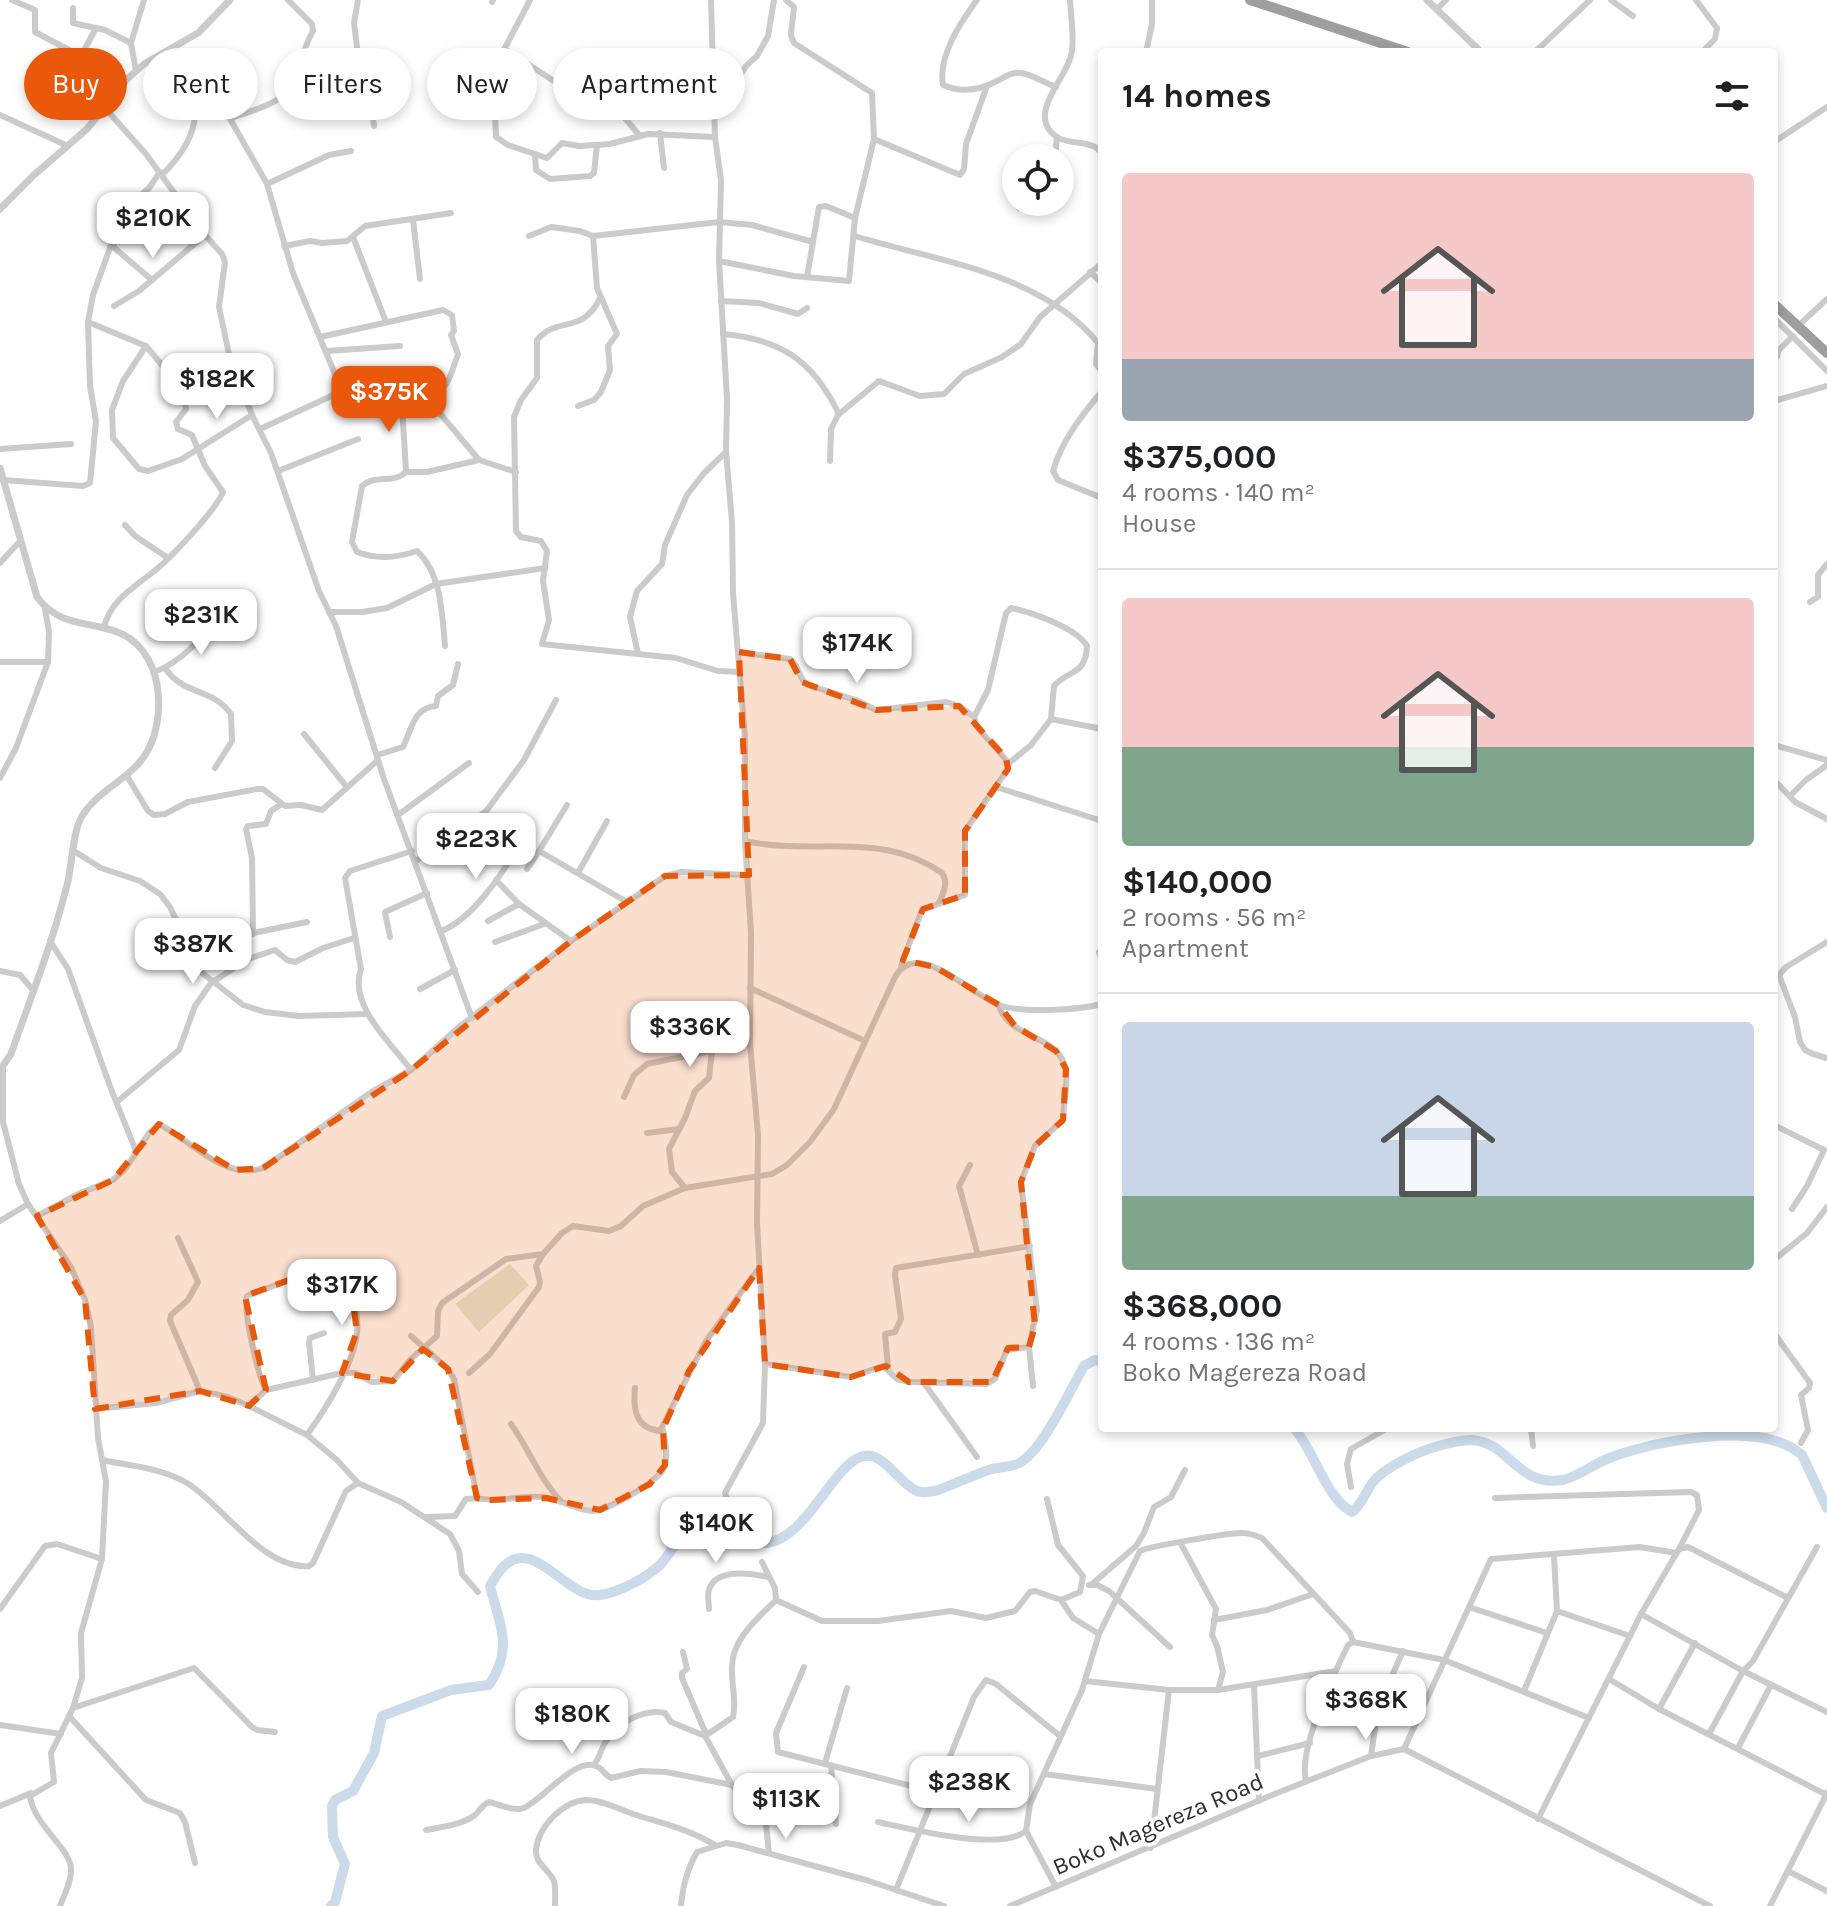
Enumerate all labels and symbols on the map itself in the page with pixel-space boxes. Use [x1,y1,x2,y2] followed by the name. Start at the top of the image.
[97,192,209,260] pin: $210K
[161,353,273,421] pin: $182K
[333,366,445,434] pin: $375K
[145,589,257,657] pin: $231K
[801,617,913,685] pin: $174K
[420,813,532,881] pin: $223K
[137,918,249,986] pin: $387K
[634,1001,746,1069] pin: $336K
[286,1259,398,1327] pin: $317K
[660,1497,772,1565] pin: $140K
[1310,1674,1422,1742] pin: $368K
[516,1688,628,1756] pin: $180K
[913,1756,1025,1824] pin: $238K
[1048,1767,1268,1881] street label: Boko Magereza Road
[730,1773,842,1841] pin: $113K

